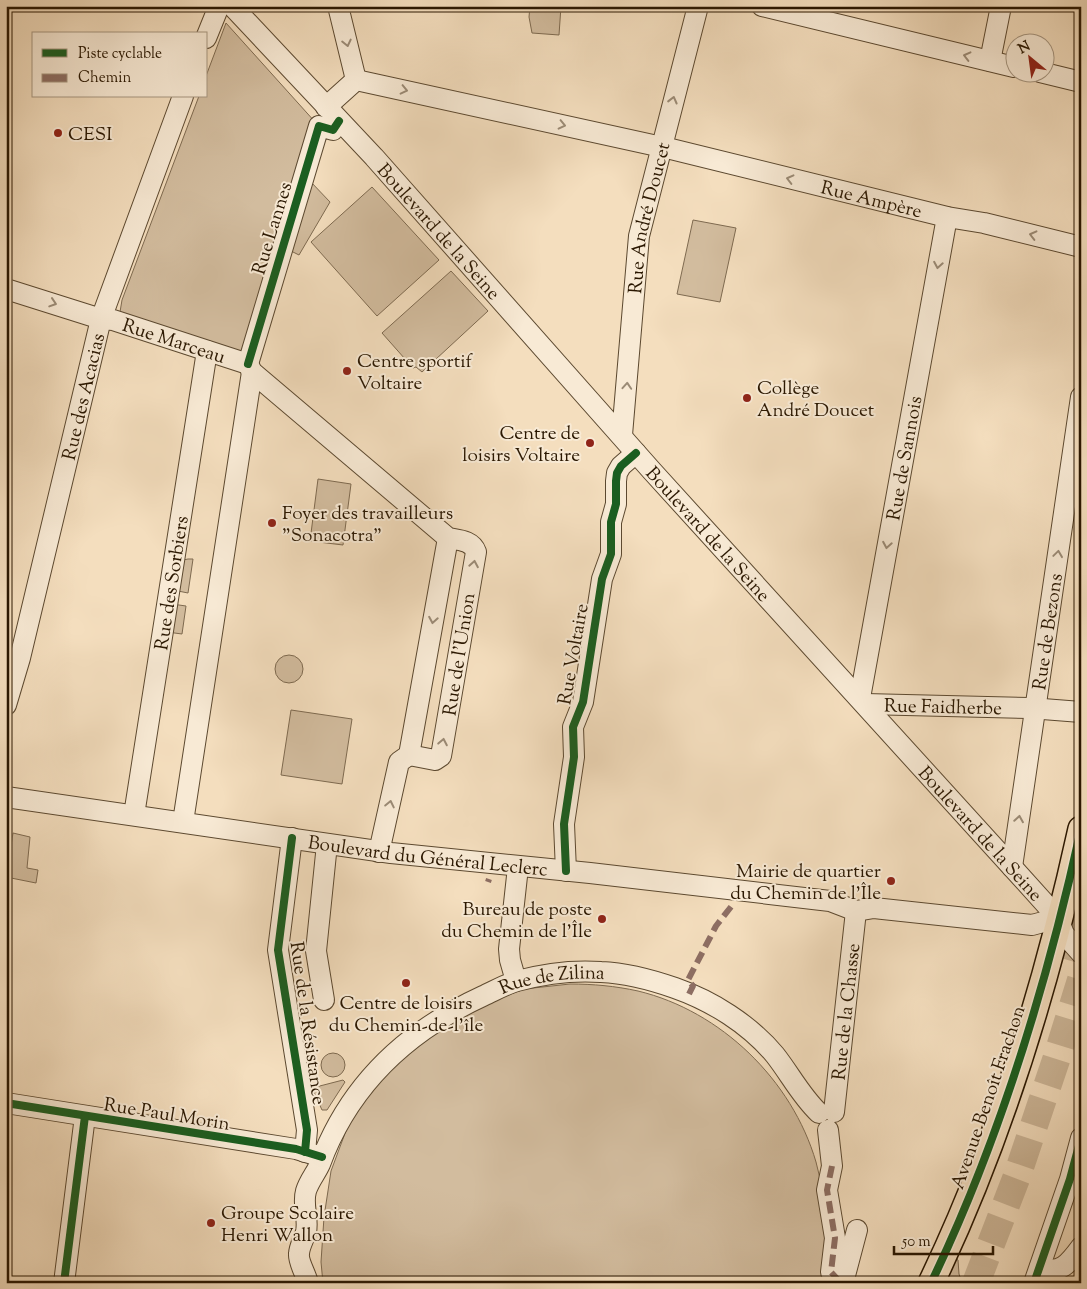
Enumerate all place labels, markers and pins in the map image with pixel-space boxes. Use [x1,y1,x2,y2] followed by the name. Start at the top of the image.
[68,122,112,149] place label: CESI
[52,127,64,139] marker: CESI
[357,349,474,398] place label: Centre sportif Voltaire
[341,365,353,377] marker: Centre sportif Voltaire
[757,376,875,425] place label: Collège André Doucet
[741,392,753,404] marker: Collège André Doucet
[462,421,580,470] place label: Centre de loisirs Voltaire
[584,437,596,449] marker: Centre de loisirs Voltaire
[282,501,453,550] place label: Foyer des travailleurs "Sonacotra"
[266,517,278,529] marker: Foyer des travailleurs "Sonacotra"
[730,859,881,908] place label: Mairie de quartier du Chemin de l'Île
[885,875,897,887] marker: Mairie de quartier du Chemin de l'Île
[441,897,592,946] place label: Bureau de poste du Chemin de l'Île
[596,913,608,925] marker: Bureau de poste du Chemin de l'Île
[400,977,412,989] marker: Centre de loisirs du Chemin-de-l'île
[329,991,483,1040] place label: Centre de loisirs du Chemin-de-l'île
[221,1201,354,1250] place label: Groupe Scolaire Henri Wallon
[205,1217,217,1229] marker: Groupe Scolaire Henri Wallon

